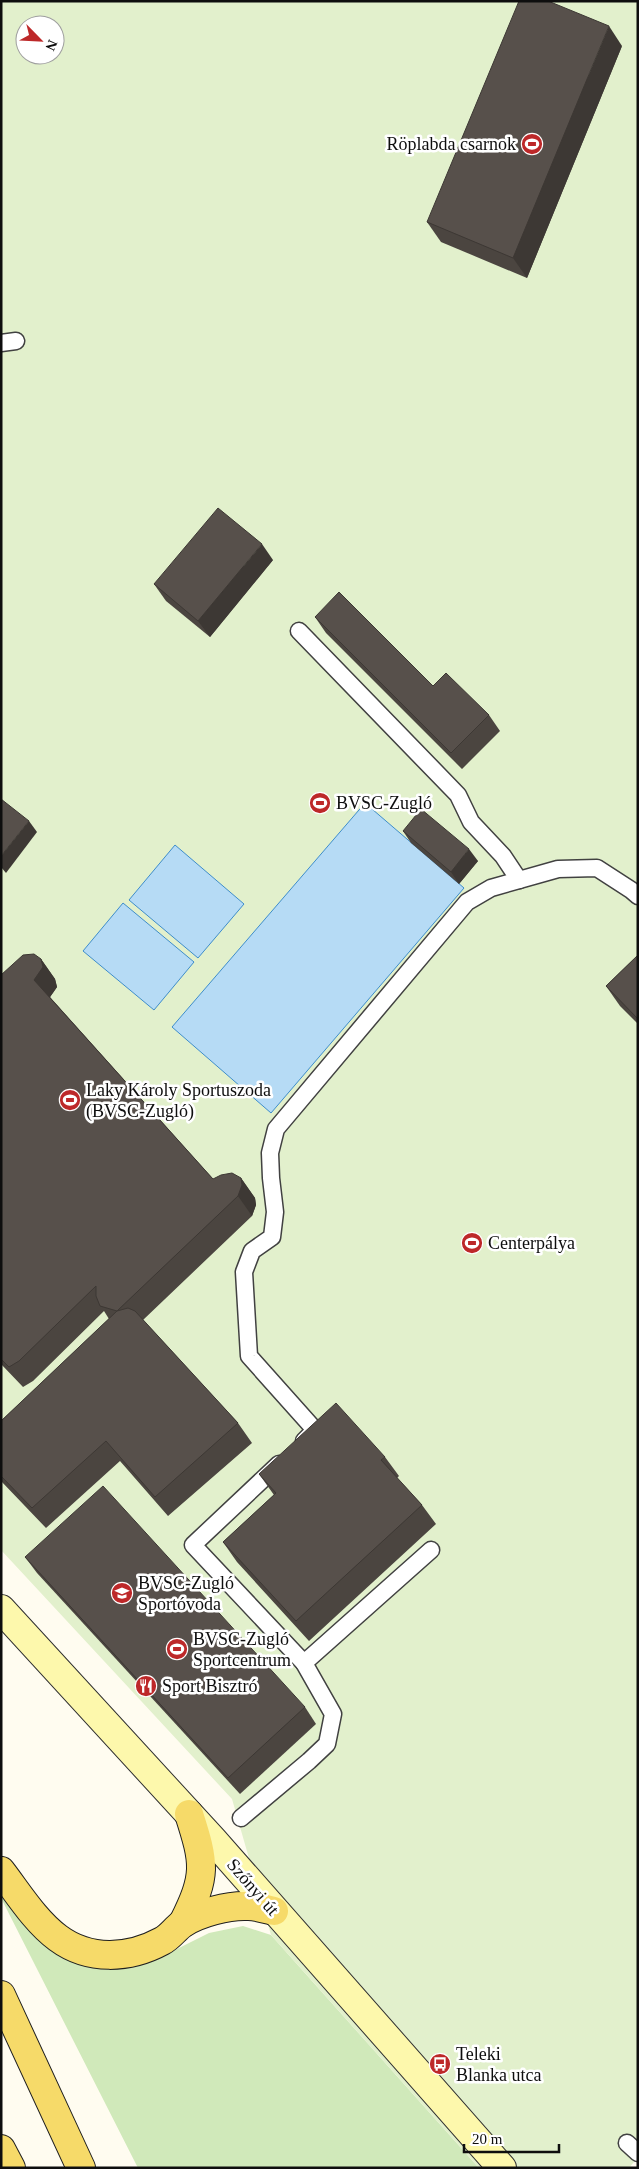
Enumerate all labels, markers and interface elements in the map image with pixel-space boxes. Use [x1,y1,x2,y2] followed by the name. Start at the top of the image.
[15,15,65,65] north arrow
[43,37,60,53] text: N
[520,132,544,156] sports icon: Röplabda csarnok
[387,134,516,154] place label: Röplabda csarnok
[308,791,332,815] sports icon: BVSC-Zugló
[336,793,432,813] place label: BVSC-Zugló
[86,1080,271,1122] place label: Laky Károly Sportuszoda (BVSC-Zugló)
[58,1088,82,1112] sports icon: Laky Károly Sportuszoda (BVSC-Zugló)
[460,1231,484,1255] sports icon: Centerpálya
[488,1233,575,1253] place label: Centerpálya
[138,1573,234,1614] place label: BVSC-Zugló Sportóvoda
[110,1581,134,1605] school or university icon: BVSC-Zugló Sportóvoda
[193,1629,291,1670] place label: BVSC-Zugló Sportcentrum
[165,1637,189,1661] sports icon: BVSC-Zugló Sportcentrum
[134,1674,158,1698] restaurant icon: Sport Bisztró
[162,1676,258,1696] place label: Sport Bisztró
[223,1855,283,1919] street label: Szőnyi út
[456,2044,541,2085] place label: Teleki Blanka utca
[428,2052,452,2076] bus stop icon: Teleki Blanka utca
[464,2122,559,2154] scale bar
[472,2131,503,2147] text: 20 m

